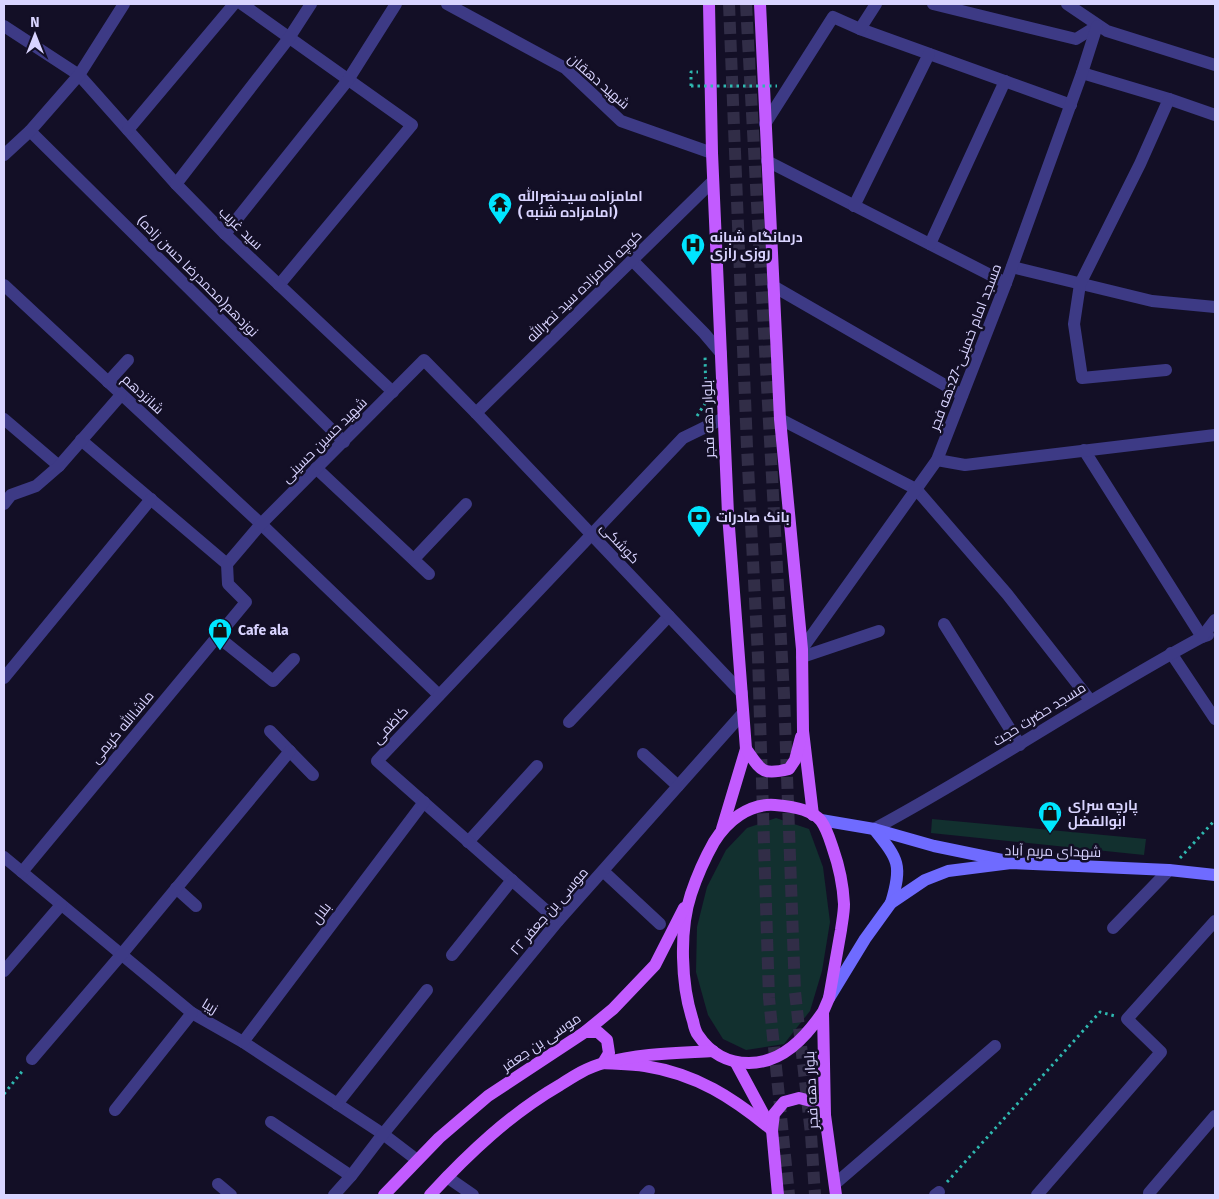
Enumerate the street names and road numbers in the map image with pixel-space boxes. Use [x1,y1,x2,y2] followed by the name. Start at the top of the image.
[564,50,633,113] street label: شهید دهقان
[215,203,266,253] street label: سید غریب
[133,212,262,341] street label: نوزدهم(محمدرضا حسن زاده)
[522,226,646,347] street label: کوچه امامزاده سید نصرالله
[925,261,1006,434] street label: مسجد امام خمینی-27دهه فجر
[118,371,167,419] street label: شانزدهم
[699,380,718,459] street label: بلوار دهه فجر
[278,394,371,487] street label: شهید حسین حسینی
[596,519,643,567] street label: کوشکی
[990,679,1089,750] street label: مسجد حضرت حجت
[86,687,158,767] street label: ماشاالله کریمی
[369,703,412,748] street label: کاظمی
[1005,842,1101,862] street label: شهدای مریم آباد
[507,864,592,959] street label: موسی بن جعفر ۲۲
[308,899,335,927] street label: بلال
[199,995,221,1018] street label: زیبا
[498,1010,584,1076] street label: موسی بن جعفر
[801,1051,822,1130] street label: بلوار دهه فجر

